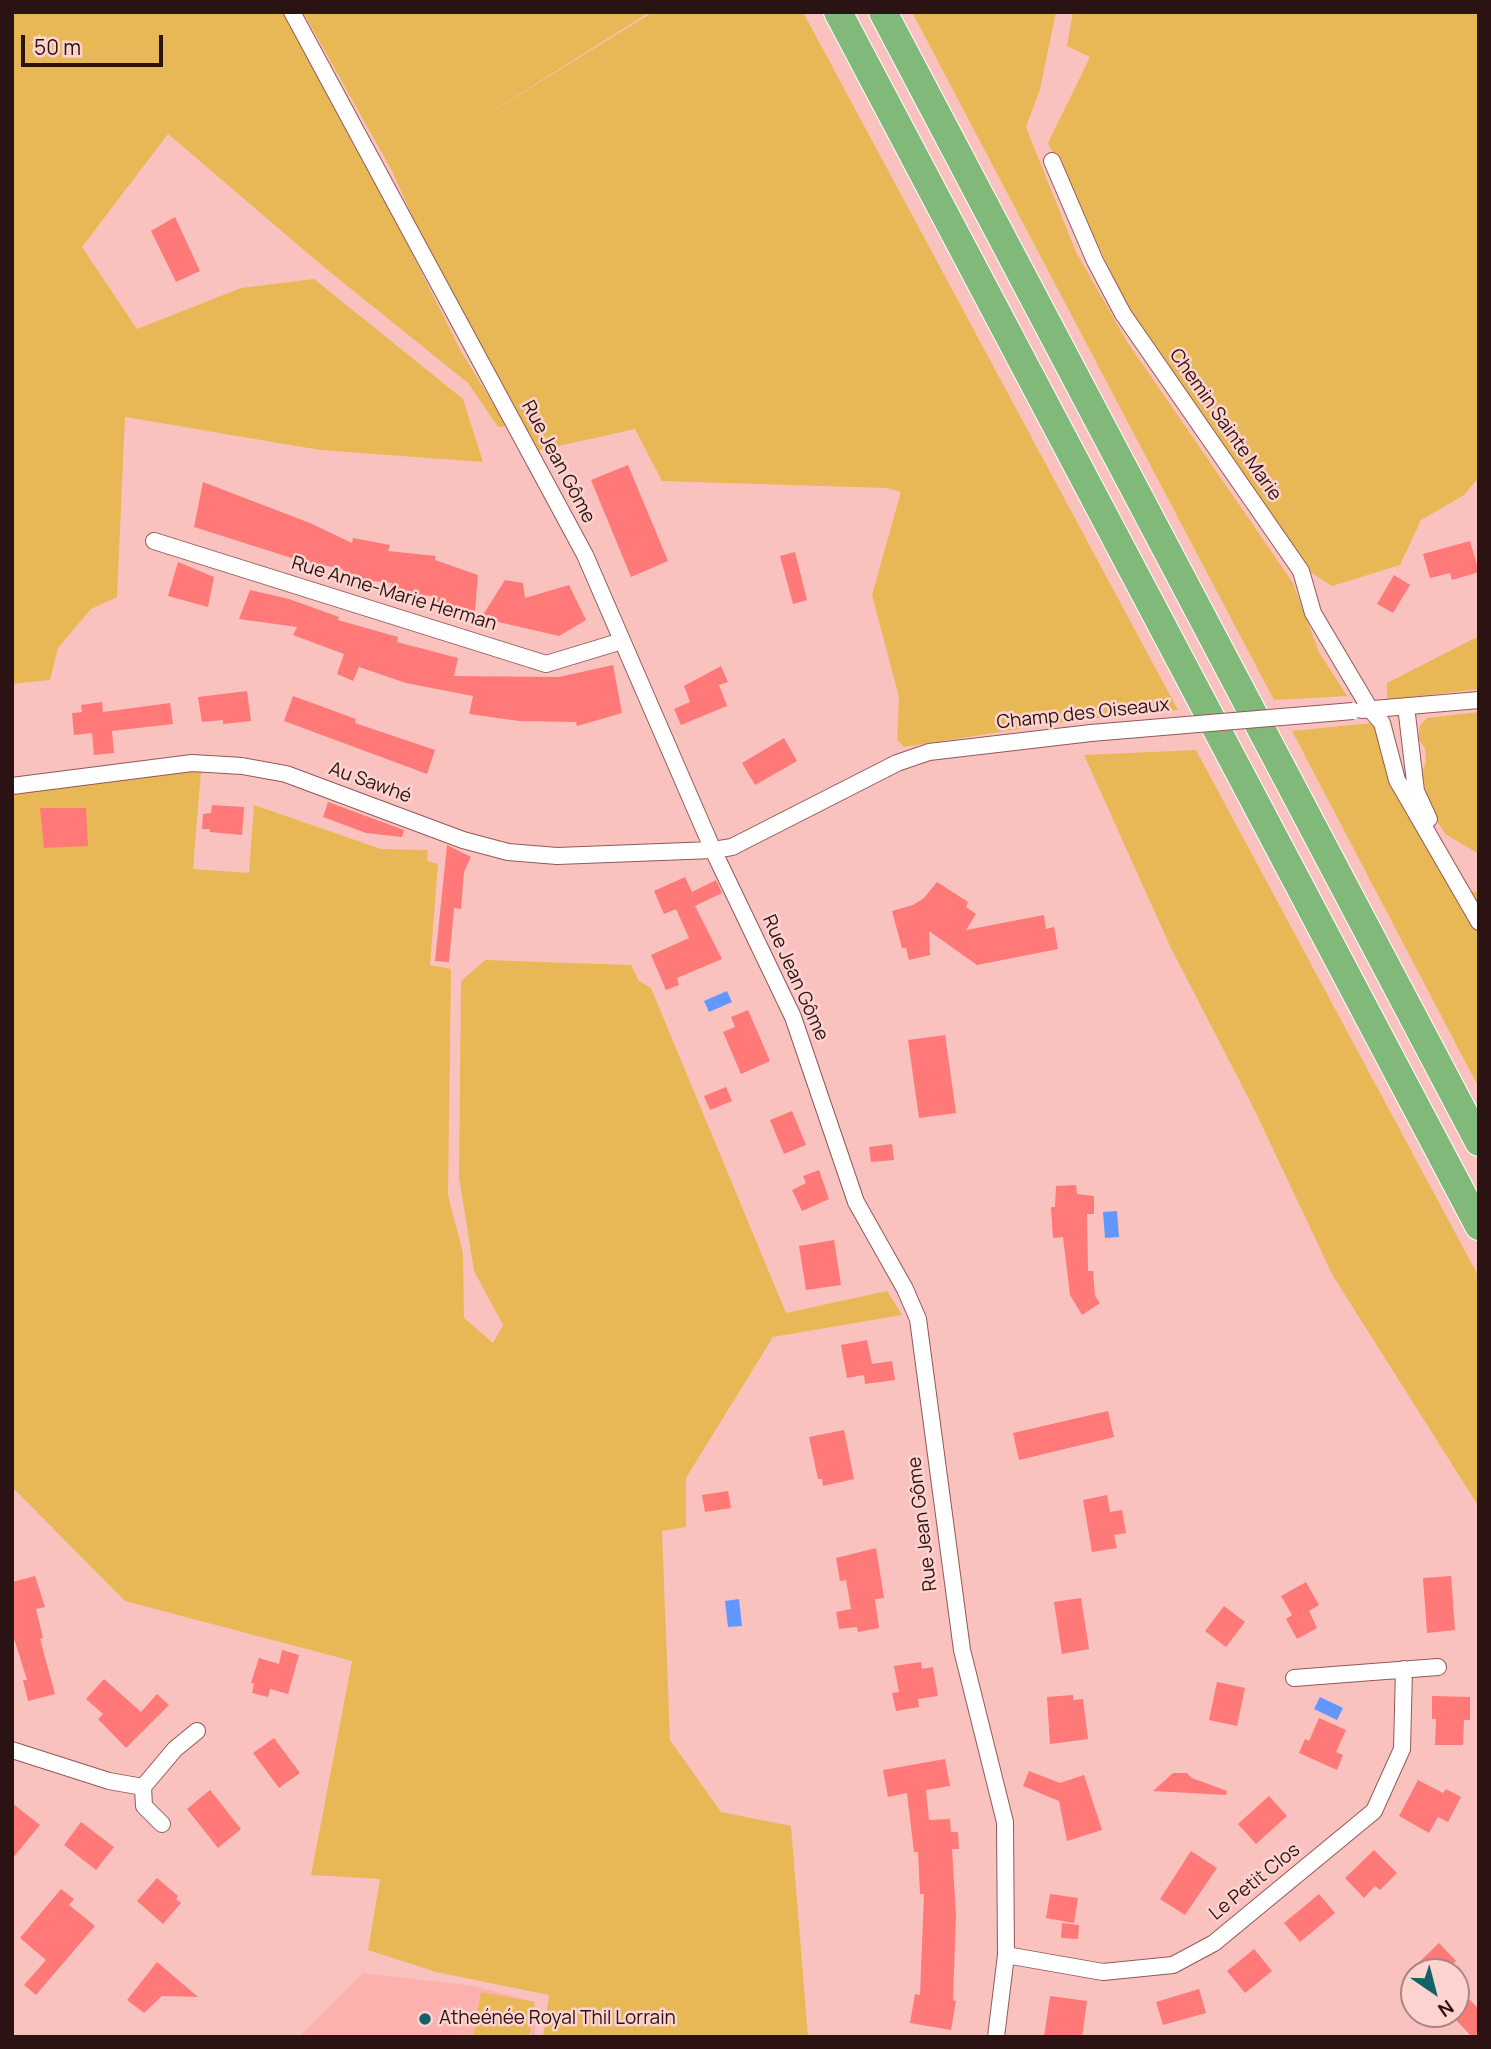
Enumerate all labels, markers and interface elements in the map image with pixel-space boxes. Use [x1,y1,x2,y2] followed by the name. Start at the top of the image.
[24,21,166,65] scale bar
[34,33,81,61] text: 50 m
[1164,345,1286,505] street label: Chemin Sainte Marie
[516,397,600,527] street label: Rue Jean Gôme
[289,552,499,636] street label: Rue Anne-Marie Herman
[995,694,1171,734] street label: Champ des Oiseaux
[326,758,414,808] street label: Au Sawhé
[757,912,833,1044] street label: Rue Jean Gôme
[903,1455,943,1593] street label: Rue Jean Gôme
[1205,1839,1305,1925] street label: Le Petit Clos
[1400,1958,1470,2028] north arrow
[1433,1994,1459,2023] text: N
[439,2008,676,2030] place label: Atheénée Royal Thil Lorrain
[417,2011,433,2027] marker: Atheénée Royal Thil Lorrain

